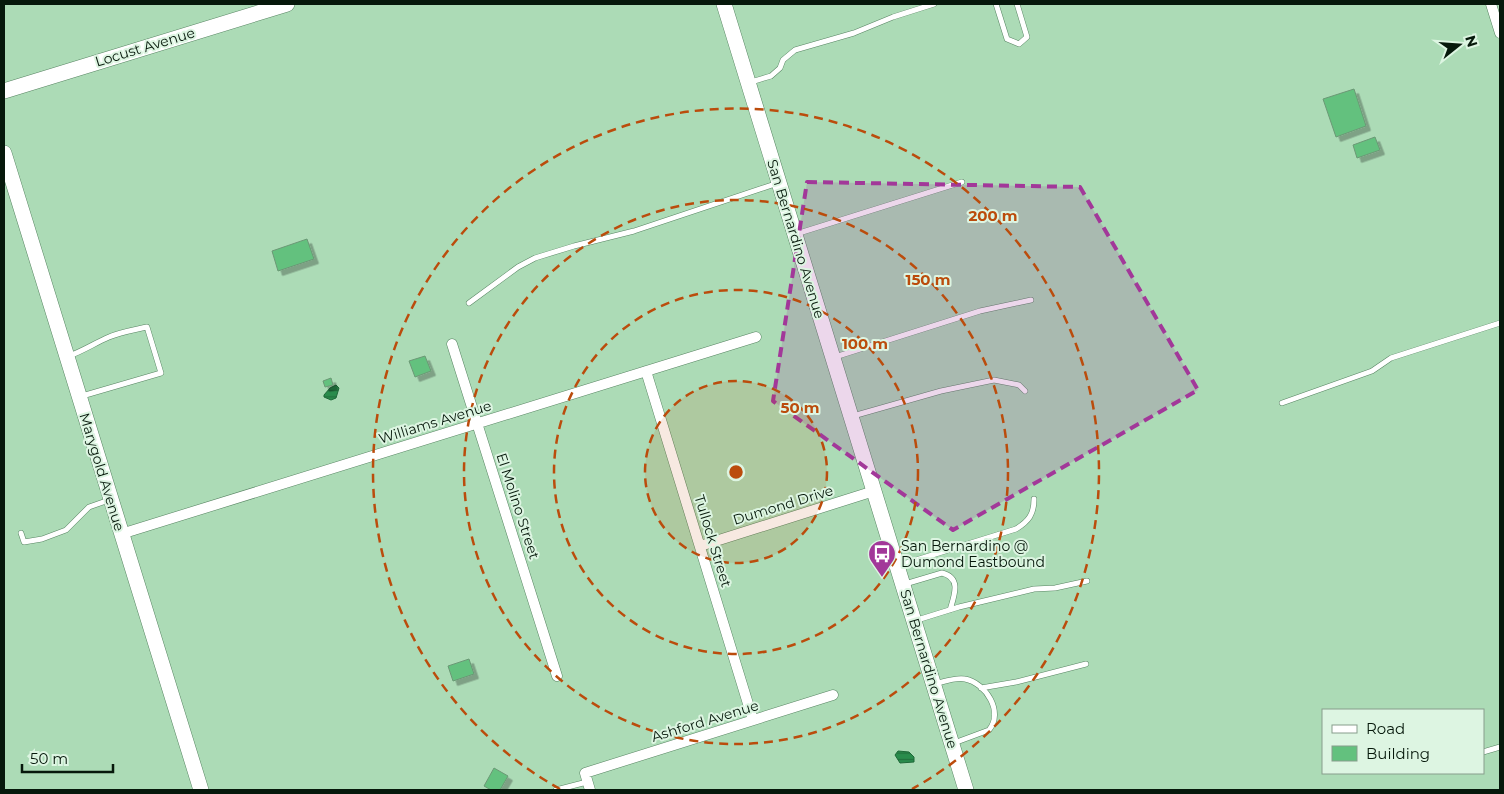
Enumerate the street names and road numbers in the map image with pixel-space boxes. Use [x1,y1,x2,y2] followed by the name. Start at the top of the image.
[93,23,197,71] street label: Locust Avenue
[763,157,829,321] street label: San Bernardino Avenue
[377,396,493,448] street label: Williams Avenue
[75,411,129,533] street label: Marygold Avenue
[492,451,544,562] street label: El Molino Street
[731,481,835,529] street label: Dumond Drive
[690,493,736,590] street label: Tullock Street
[896,587,962,751] street label: San Bernardino Avenue
[649,696,761,746] street label: Ashford Avenue

